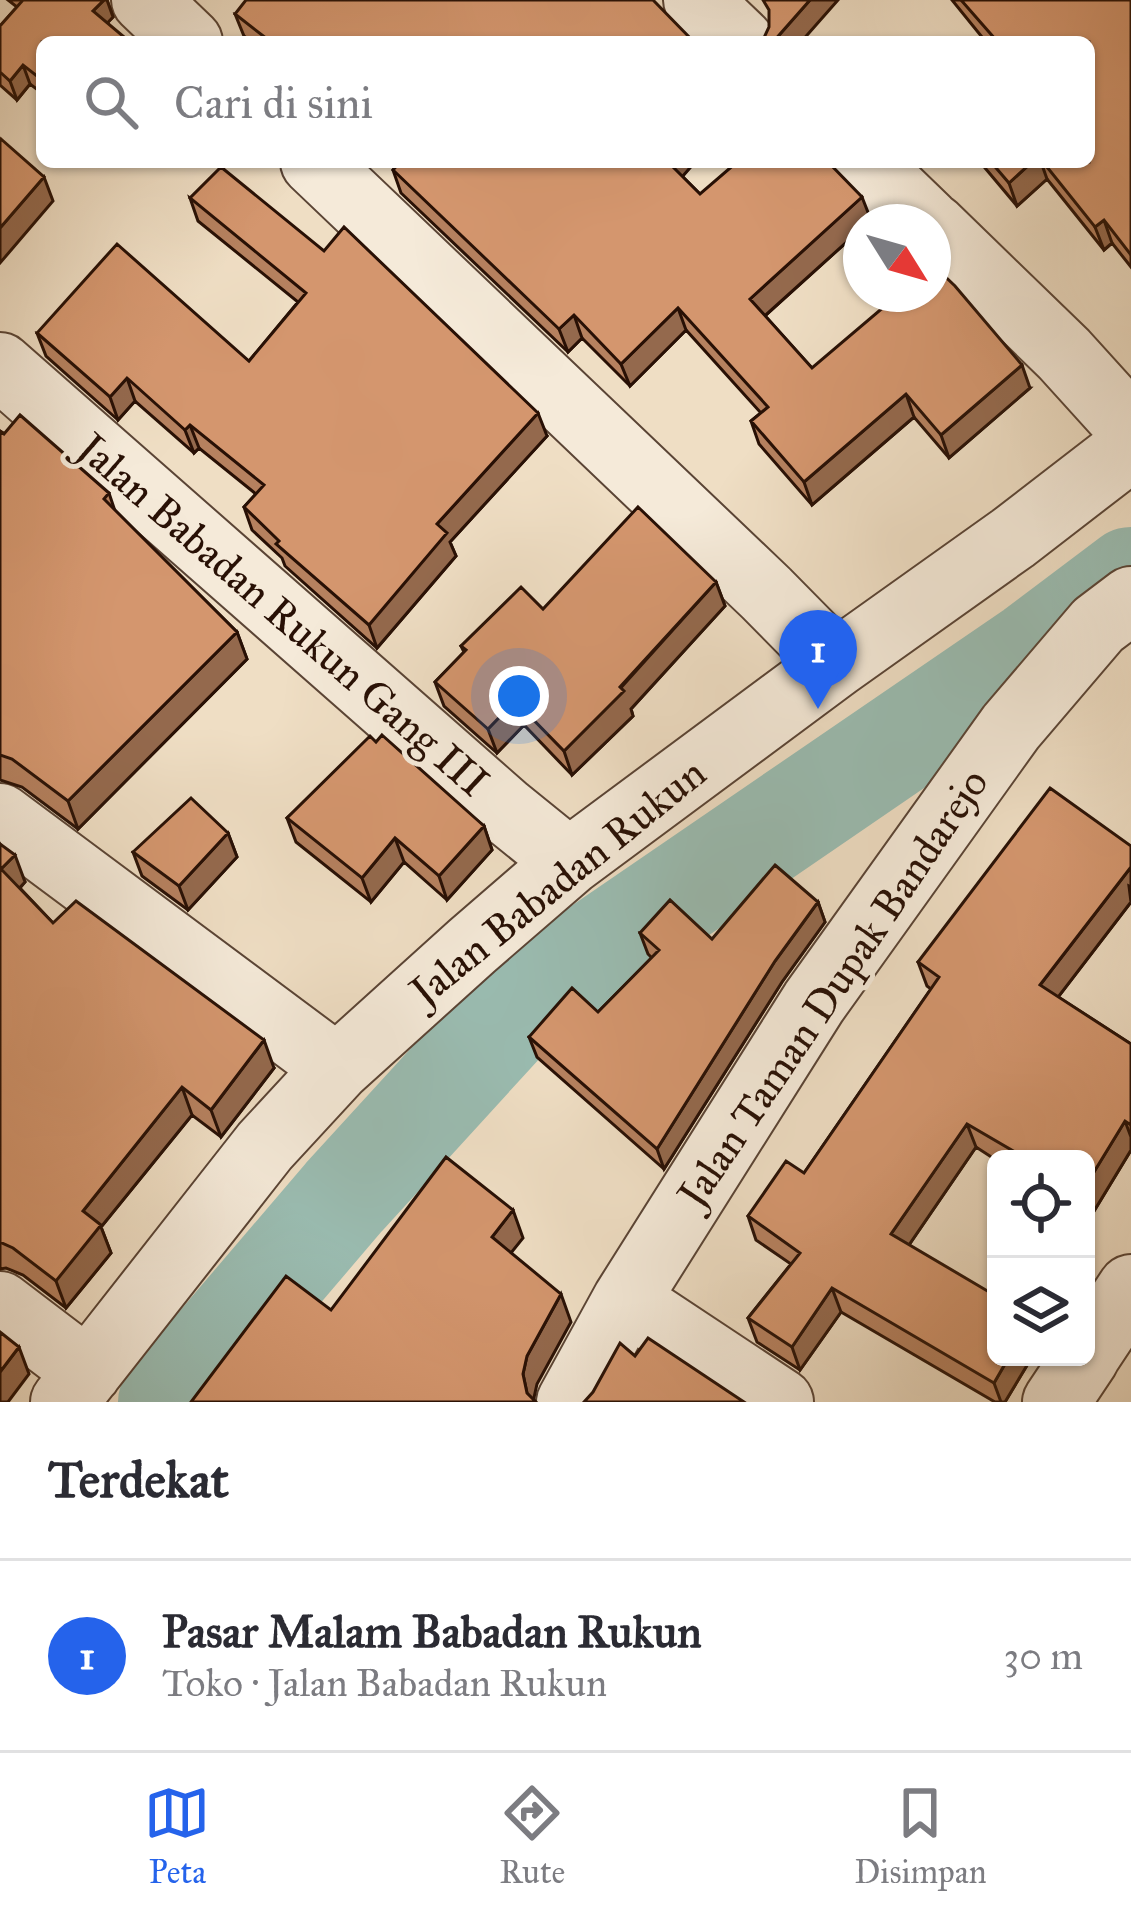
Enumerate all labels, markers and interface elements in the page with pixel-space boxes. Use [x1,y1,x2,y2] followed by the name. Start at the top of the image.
[36,36,1095,168] search box
[78,69,144,135] icon: search
[174,75,373,130] text: Cari di sini
[843,204,951,312] north arrow
[64,420,499,808] street label: Jalan Babadan Rukun Gang III
[779,610,857,709] pin: 1
[489,666,549,726] your location
[397,747,716,1020] street label: Jalan Babadan Rukun
[664,759,999,1221] street label: Jalan Taman Dupak Bandarejo
[987,1150,1095,1366] map controls
[987,1150,1095,1258] button: locate
[987,1258,1095,1366] button: layers
[48,1449,229,1511] text: Terdekat
[162,1604,702,1659] text: Pasar Malam Babadan Rukun
[79,1632,95,1680] text: 1
[1004,1632,1083,1680] text: 30 m
[162,1659,607,1707] text: Toko · Jalan Babadan Rukun
[144,1780,210,1892] tab: Peta
[499,1780,565,1892] tab: Rute
[854,1780,987,1892] tab: Disimpan

